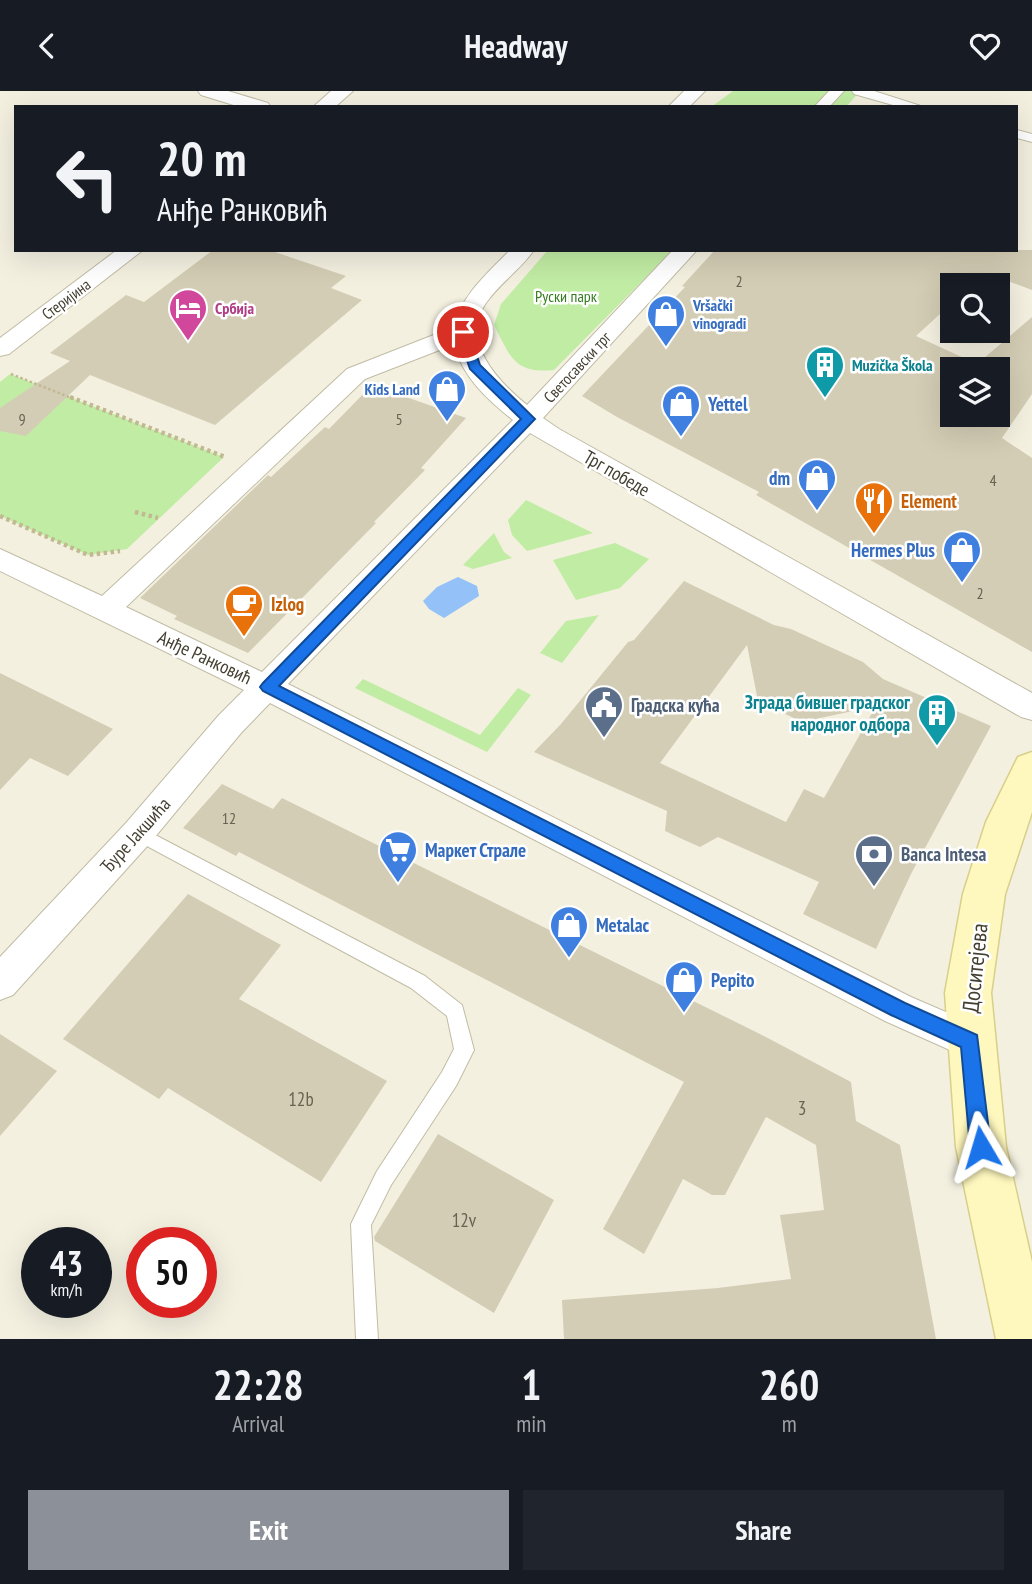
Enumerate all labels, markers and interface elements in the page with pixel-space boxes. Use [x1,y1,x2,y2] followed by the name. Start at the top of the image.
[464,25,568,67] text: Headway
[28,27,66,65] icon: back
[966,27,1004,65] icon: heart
[157,126,246,190] text: 20 m
[42,133,133,224] icon: left
[157,188,328,230] text: Анђе Ранковић
[735,271,743,291] house number: 2
[940,273,1010,427] map controls
[940,273,1010,343] button: search
[38,274,94,324] street label: Стеријина
[535,286,598,306] park label: Руски парк
[167,287,209,342] hotel icon: Србија
[645,293,687,348] shop icon: Vršački vinogradi
[692,295,747,333] place label: Vršački vinogradi
[215,298,254,318] place label: Србија
[433,302,493,362] pin
[444,313,482,351] icon: arrive
[539,327,615,407] street label: Светосавски трг
[804,344,846,399] building icon: Muzička Škola
[852,355,933,375] place label: Muzička Škola
[940,357,1010,427] button: layers
[426,368,468,423] shop icon: Kids Land
[364,379,420,399] place label: Kids Land
[660,383,702,438] shop icon: Yettel
[707,392,748,416] place label: Yettel
[18,409,26,429] house number: 9
[395,409,403,429] house number: 5
[580,444,655,502] street label: Трг победе
[796,457,838,512] shop icon: dm
[769,466,790,490] place label: dm
[989,470,997,490] house number: 4
[853,480,895,535] restaurant icon: Element
[901,489,957,513] place label: Element
[941,529,983,584] shop icon: Hermes Plus
[851,538,935,562] place label: Hermes Plus
[223,583,265,638] cafe icon: Izlog
[976,583,984,603] house number: 2
[271,592,304,616] place label: Izlog
[154,625,256,689] street label: Анђе Ранковић
[583,684,625,739] public building icon: Градска кућа
[745,690,910,736] place label: Зграда бившег градског народног одбора
[916,692,958,747] building icon: Зграда бившег градског народног одбора
[631,693,720,717] place label: Градска кућа
[95,792,175,878] street label: Ђуре Јакшића
[222,808,236,828] house number: 12
[377,829,419,884] supermarket icon: Маркет Страле
[853,833,895,888] bank icon: Banca Intesa
[425,838,526,862] place label: Маркет Страле
[901,842,986,866] place label: Banca Intesa
[548,904,590,959] shop icon: Metalac
[596,913,650,937] place label: Metalac
[955,922,994,1014] street label: Доситејева
[663,959,705,1014] shop icon: Pepito
[711,968,754,992] place label: Pepito
[288,1087,314,1111] house number: 12b
[798,1096,806,1120] house number: 3
[944,1110,1018,1184] position arrow
[452,1208,477,1232] house number: 12v
[126,1227,217,1318] speed limit sign: 50
[50,1240,83,1286] text: 43
[51,1278,82,1301] text: km/h
[213,1357,304,1412] text: 22:28
[521,1357,541,1412] text: 1
[759,1357,819,1412] text: 260
[232,1409,284,1438] text: Arrival
[516,1409,546,1438] text: min
[782,1409,797,1438] text: m
[28,1490,509,1570] button: Exit
[523,1490,1004,1570] button: Share

